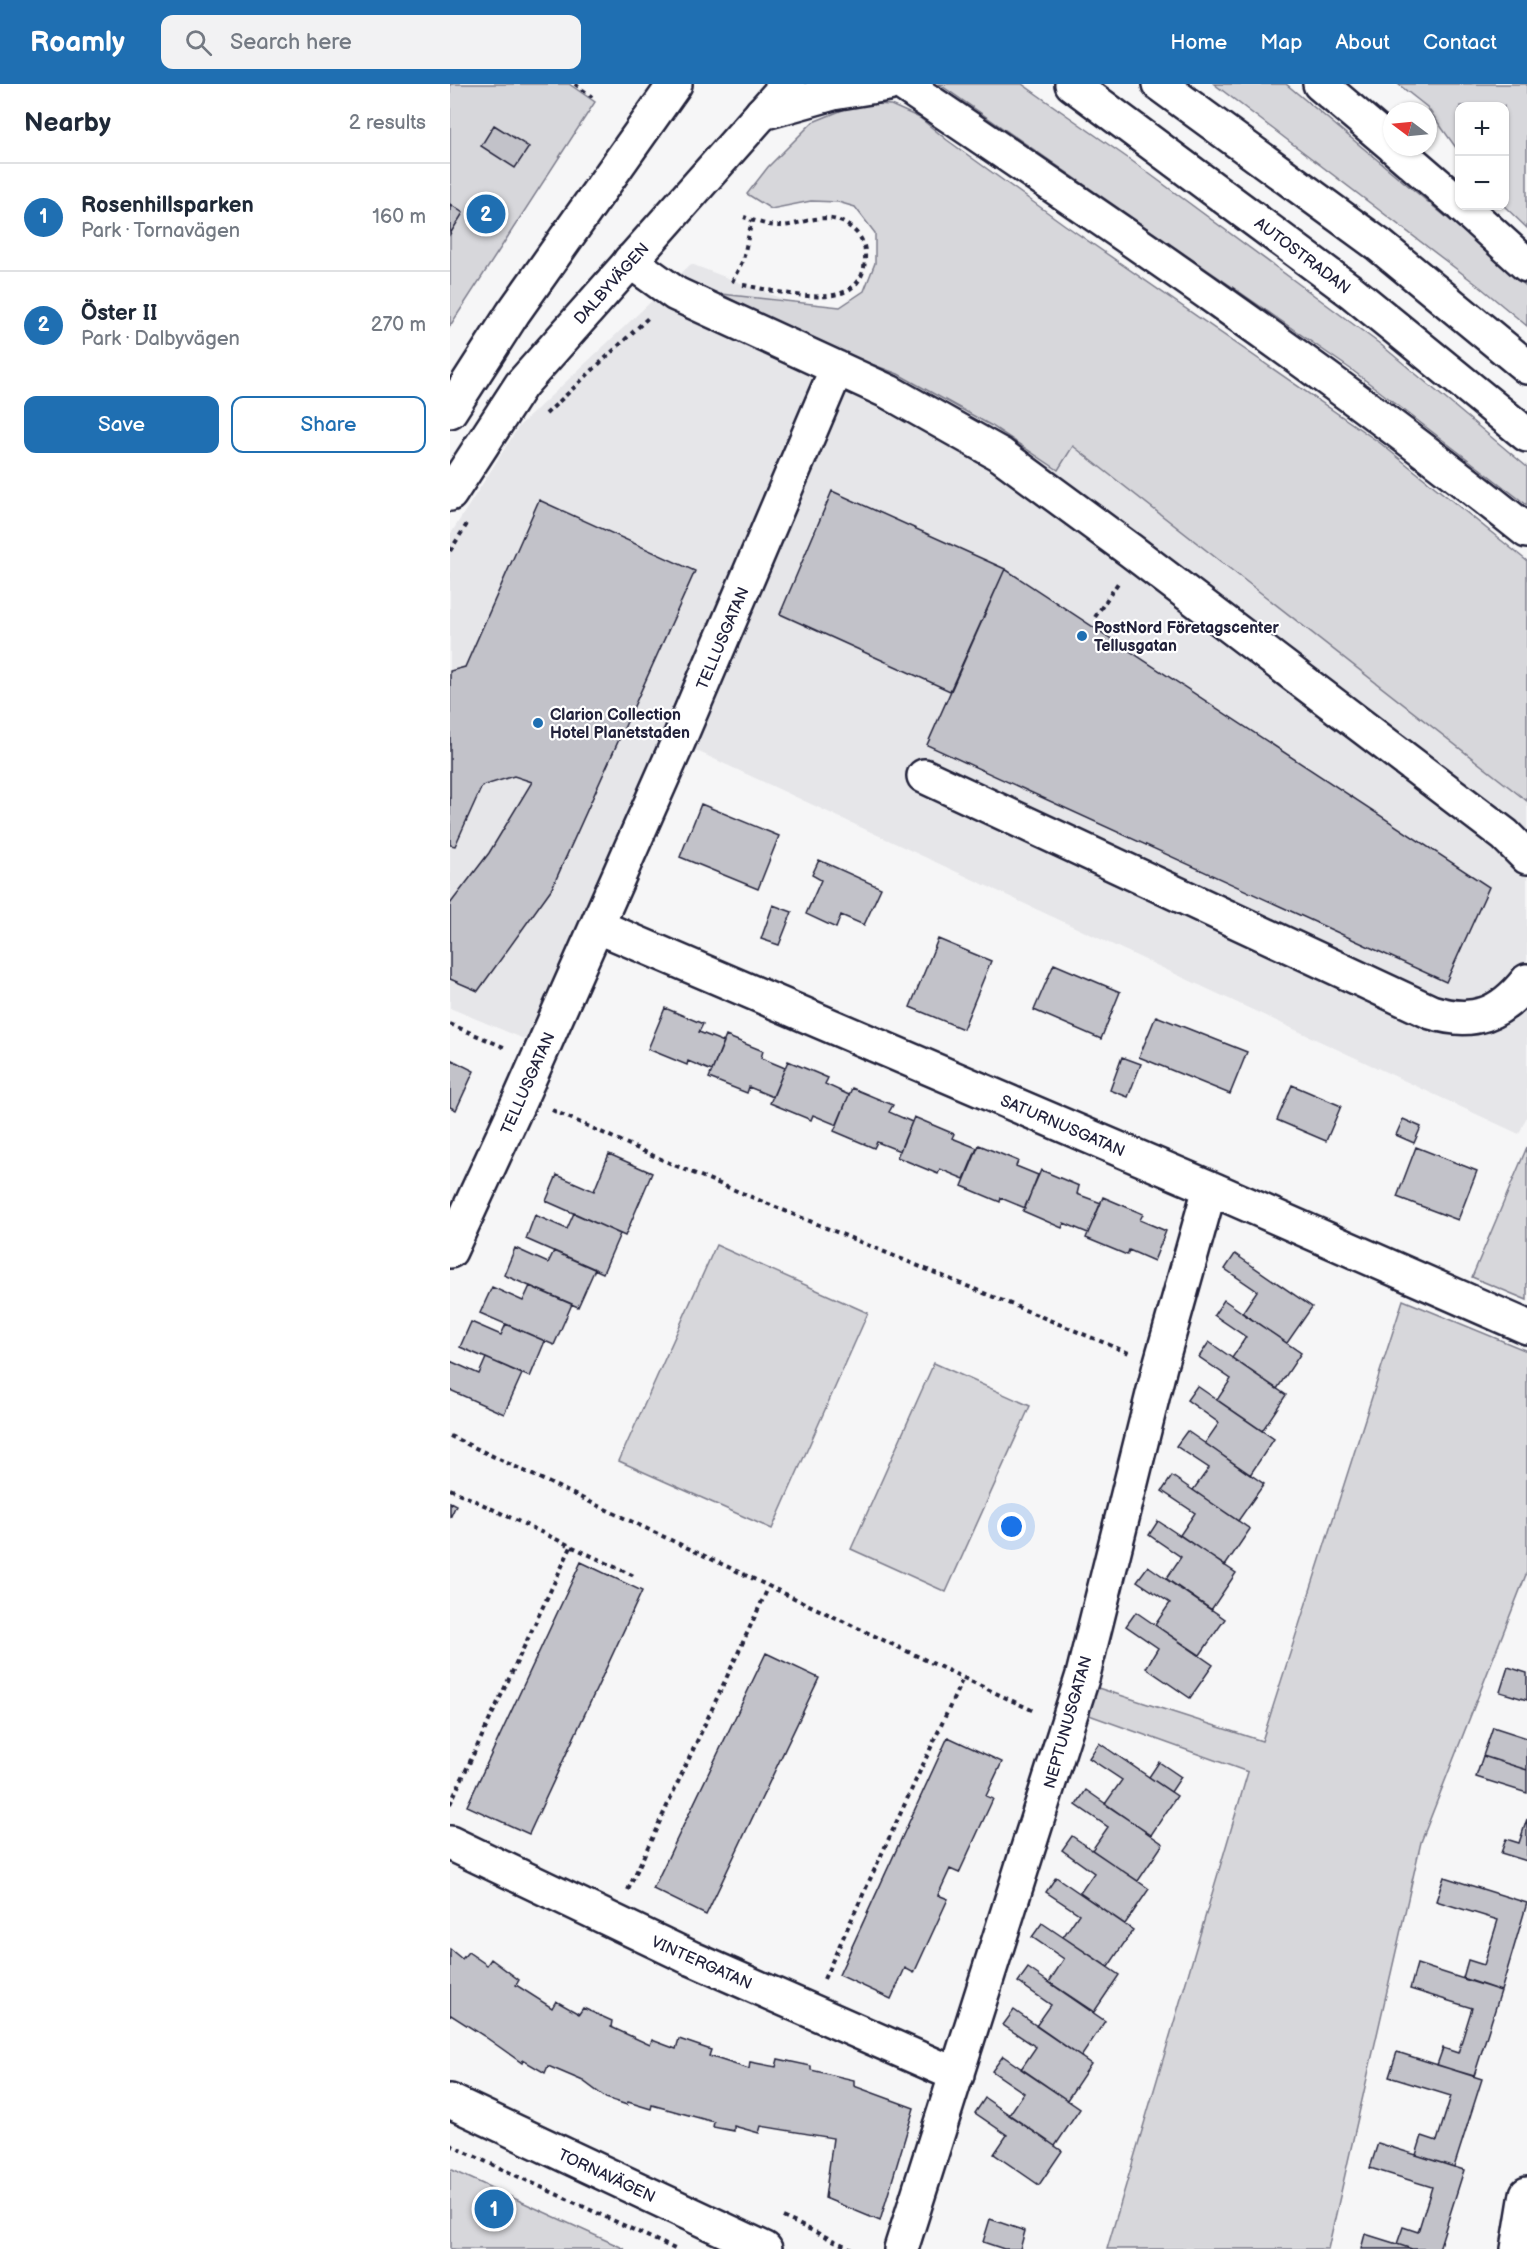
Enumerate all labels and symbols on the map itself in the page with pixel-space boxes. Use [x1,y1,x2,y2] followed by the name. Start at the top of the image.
[1383,102,1437,156] north arrow
[466,192,506,236] pin: 2
[1250,214,1354,298] street label: AUTOSTRADAN
[569,238,654,329] street label: DALBYVÄGEN
[693,584,754,693] street label: TELLUSGATAN
[1094,619,1279,656] place label: PostNord Företagscenter Tellusgatan
[1075,629,1089,643] marker: PostNord Företagscenter Tellusgatan
[550,706,690,743] place label: Clarion Collection Hotel Planetstaden
[531,716,545,730] marker: Clarion Collection Hotel Planetstaden
[497,1030,559,1138] street label: TELLUSGATAN
[997,1092,1128,1161] street label: SATURNUSGATAN
[997,1512,1026,1541] your location
[1040,1654,1096,1791] street label: NEPTUNUSGATAN
[648,1933,755,1994] street label: VINTERGATAN
[555,2144,659,2207] street label: TORNAVÄGEN
[474,2186,513,2232] pin: 1

